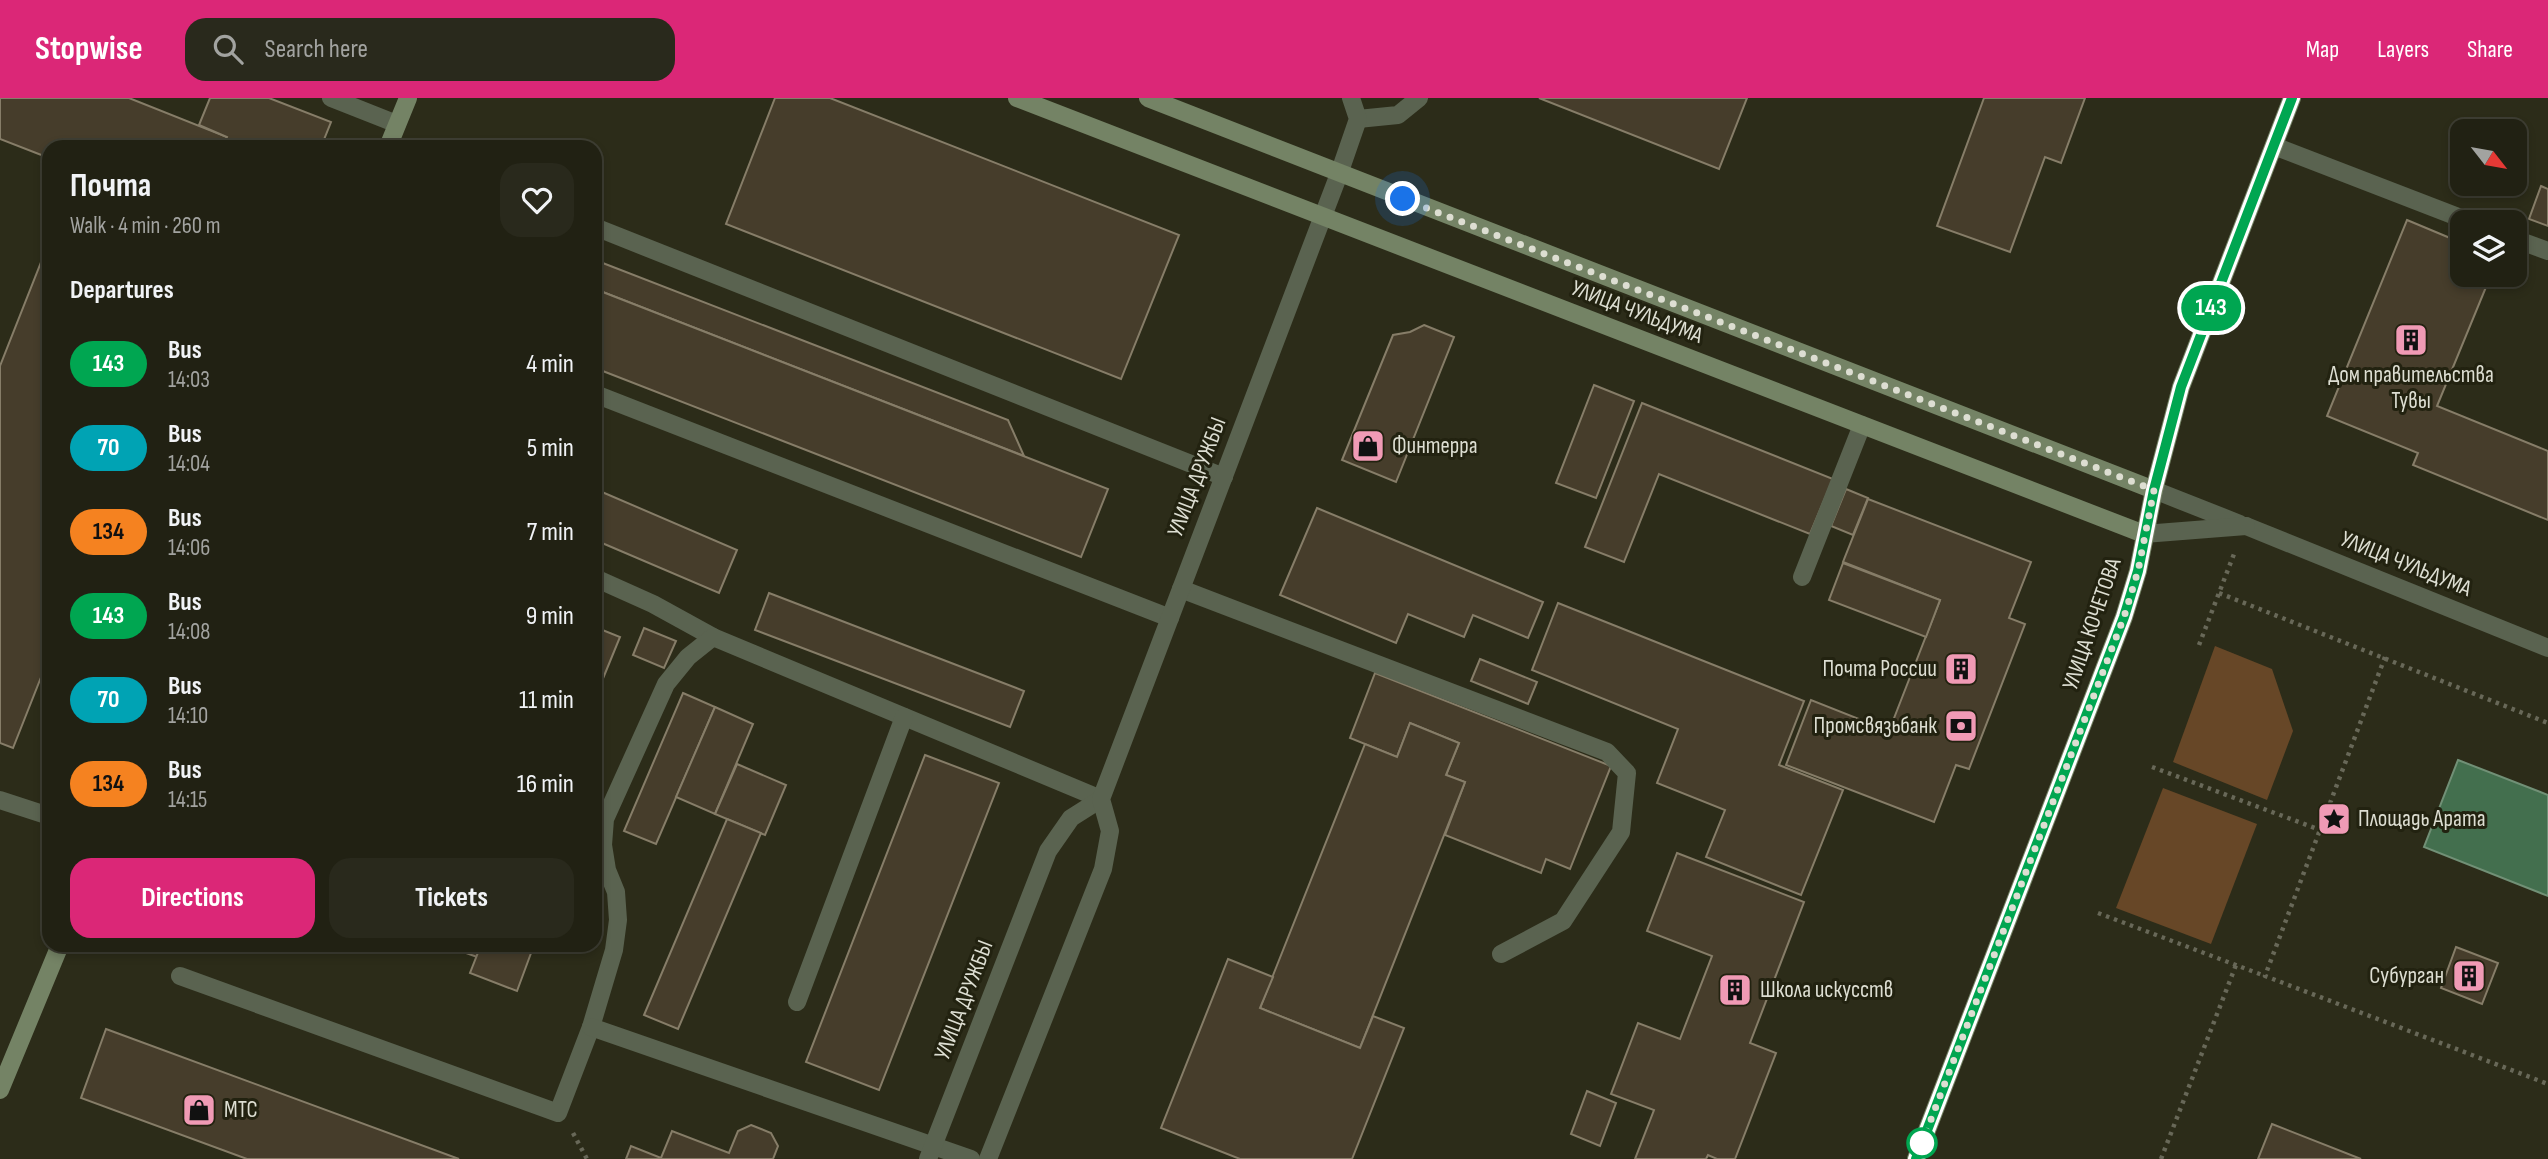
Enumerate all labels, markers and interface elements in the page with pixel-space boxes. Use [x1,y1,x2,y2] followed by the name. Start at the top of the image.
[185,18,675,81] search box
[35,29,143,69] text: Stopwise
[209,30,247,68] icon: search
[265,34,368,65] text: Search here
[2306,35,2339,64] text: Map
[2377,35,2429,64] text: Layers
[2467,35,2513,64] text: Share
[2450,119,2527,196] north arrow
[2450,119,2527,287] map controls
[500,163,574,237] button: heart
[70,166,151,206] text: Почта
[1385,181,1420,216] your location
[2450,210,2527,287] button: layers
[70,212,220,240] text: Walk · 4 min · 260 m
[1567,274,1707,350] street label: УЛИЦА ЧУЛЬДУМА
[70,275,174,306] text: Departures
[2171,285,2251,331] line badge: 143
[2195,293,2227,322] text: 143
[2392,321,2430,359] building icon: Дом правительства Тувы
[168,335,202,366] text: Bus
[93,349,124,378] text: 143
[526,349,574,380] text: 4 min
[2328,361,2494,415] place label: Дом правительства Тувы
[168,366,210,394] text: 14:03
[1161,413,1233,541] street label: УЛИЦА ДРУЖБЫ
[168,419,202,450] text: Bus
[1349,427,1387,465] shop icon: Финтерра
[1392,432,1478,460] place label: Финтерра
[98,433,119,462] text: 70
[527,433,574,464] text: 5 min
[168,450,210,478] text: 14:04
[168,503,202,534] text: Bus
[93,517,124,546] text: 134
[527,517,574,548] text: 7 min
[2336,525,2476,603] street label: УЛИЦА ЧУЛЬДУМА
[168,534,210,562] text: 14:06
[2056,554,2128,694] street label: УЛИЦА КОЧЕТОВА
[168,587,202,618] text: Bus
[93,601,124,630] text: 143
[526,601,574,632] text: 9 min
[168,618,210,646] text: 14:08
[1942,650,1980,688] building icon: Почта России
[1822,655,1937,683] place label: Почта России
[168,671,202,702] text: Bus
[98,685,119,714] text: 70
[519,685,574,716] text: 11 min
[168,702,208,730] text: 14:10
[1942,707,1980,745] bank icon: Промсвязьбанк
[1814,712,1937,740] place label: Промсвязьбанк
[168,755,202,786] text: Bus
[93,769,124,798] text: 134
[517,769,574,800] text: 16 min
[168,786,207,814] text: 14:15
[2315,800,2353,838] place icon: Площадь Арата
[2358,805,2486,833] place label: Площадь Арата
[70,858,315,938] button: Directions
[329,858,574,938] button: Tickets
[928,936,1000,1064] street label: УЛИЦА ДРУЖБЫ
[2450,957,2488,995] building icon: Субурган
[2369,962,2444,990] place label: Субурган
[1716,971,1754,1009] building icon: Школа искусств
[1760,976,1893,1004] place label: Школа искусств
[180,1091,218,1129] shop icon: МТС
[224,1096,258,1124] place label: МТС
[1907,1128,1937,1158] unlabelled marker

